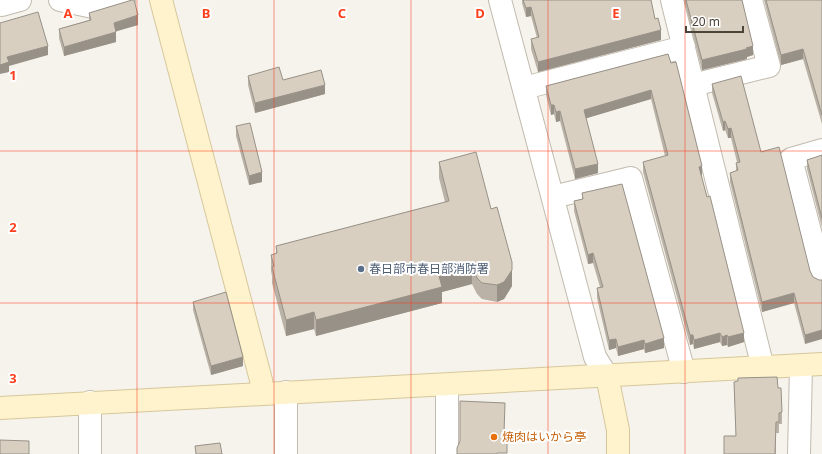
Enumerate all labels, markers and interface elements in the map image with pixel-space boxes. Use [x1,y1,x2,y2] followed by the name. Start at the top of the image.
[64,4,73,22] text: A
[202,4,210,22] text: B
[338,4,346,22] text: C
[475,4,485,22] text: D
[612,4,620,22] text: E
[686,8,743,34] scale bar
[692,13,720,30] text: 20 m
[9,66,17,84] text: 1
[9,218,17,236] text: 2
[369,260,489,277] place label: 春日部市春日部消防署
[356,264,366,274] marker: 春日部市春日部消防署
[9,369,17,387] text: 3
[502,428,586,445] place label: 焼肉はいから亭
[489,432,499,442] marker: 焼肉はいから亭

